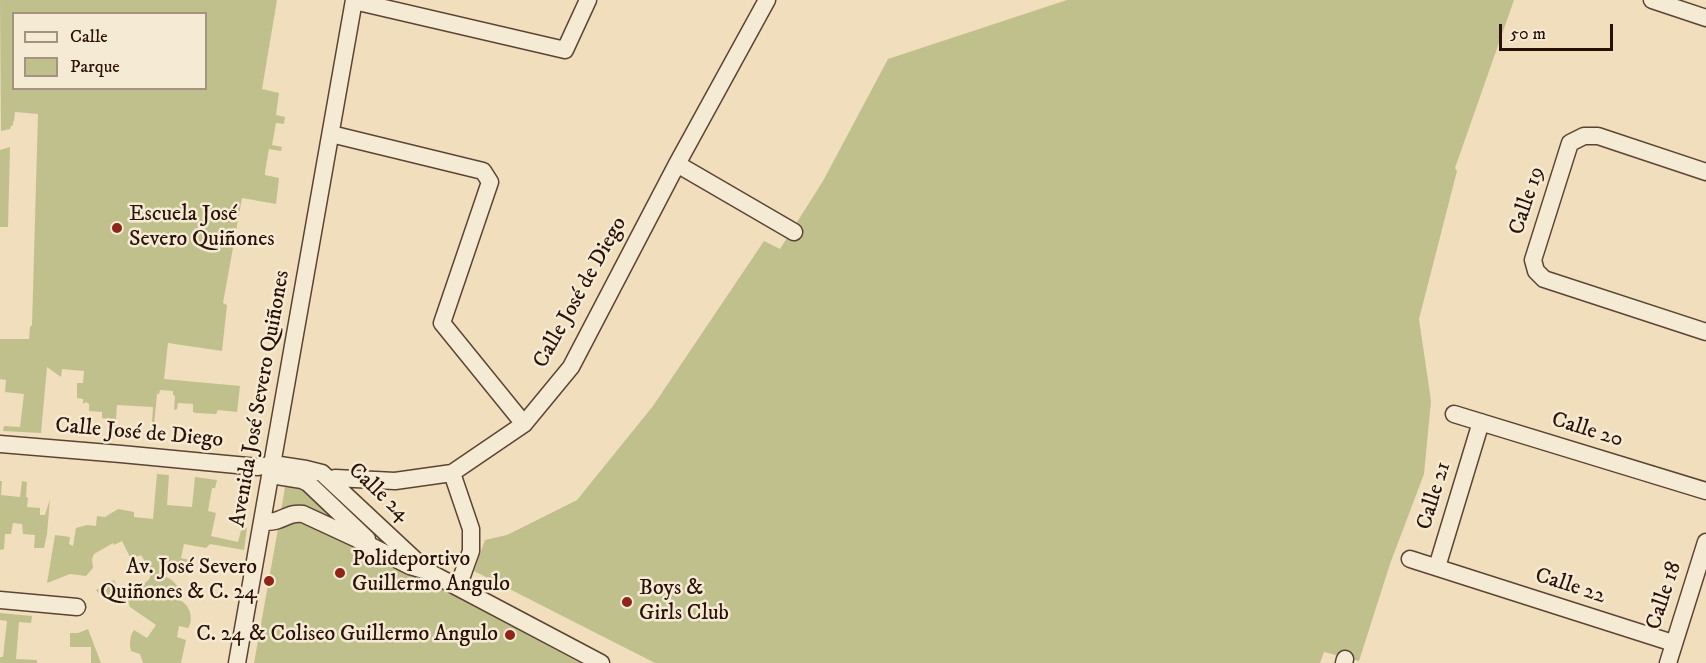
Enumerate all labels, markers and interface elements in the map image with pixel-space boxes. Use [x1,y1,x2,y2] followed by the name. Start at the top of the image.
[12,12,207,90] legend
[1502,12,1616,50] scale bar
[1510,23,1546,45] text: 50 m
[70,26,108,48] text: Calle
[70,56,120,78] text: Parque
[1505,164,1551,238] street label: Calle 19
[129,202,275,254] place label: Escuela José Severo Quiñones
[529,213,633,373] street label: Calle José de Diego
[110,221,124,235] marker: Escuela José Severo Quiñones
[225,269,297,529] street label: Avenida José Severo Quiñones
[1548,408,1626,454] street label: Calle 20
[54,414,224,454] street label: Calle José de Diego
[342,458,414,528] street label: Calle 24
[1412,459,1458,533] street label: Calle 21
[352,547,510,598] place label: Polideportivo Guillermo Angulo
[100,555,257,606] place label: Av. José Severo Quiñones & C. 24
[1642,559,1688,633] street label: Calle 18
[1531,563,1609,611] street label: Calle 22
[333,566,347,580] marker: Polideportivo Guillermo Angulo
[262,574,276,588] marker: Av. José Severo Quiñones & C. 24
[639,576,729,628] place label: Boys & Girls Club
[620,595,634,609] marker: Boys & Girls Club
[196,622,498,648] place label: C. 24 & Coliseo Guillermo Angulo
[503,628,517,642] marker: C. 24 & Coliseo Guillermo Angulo

